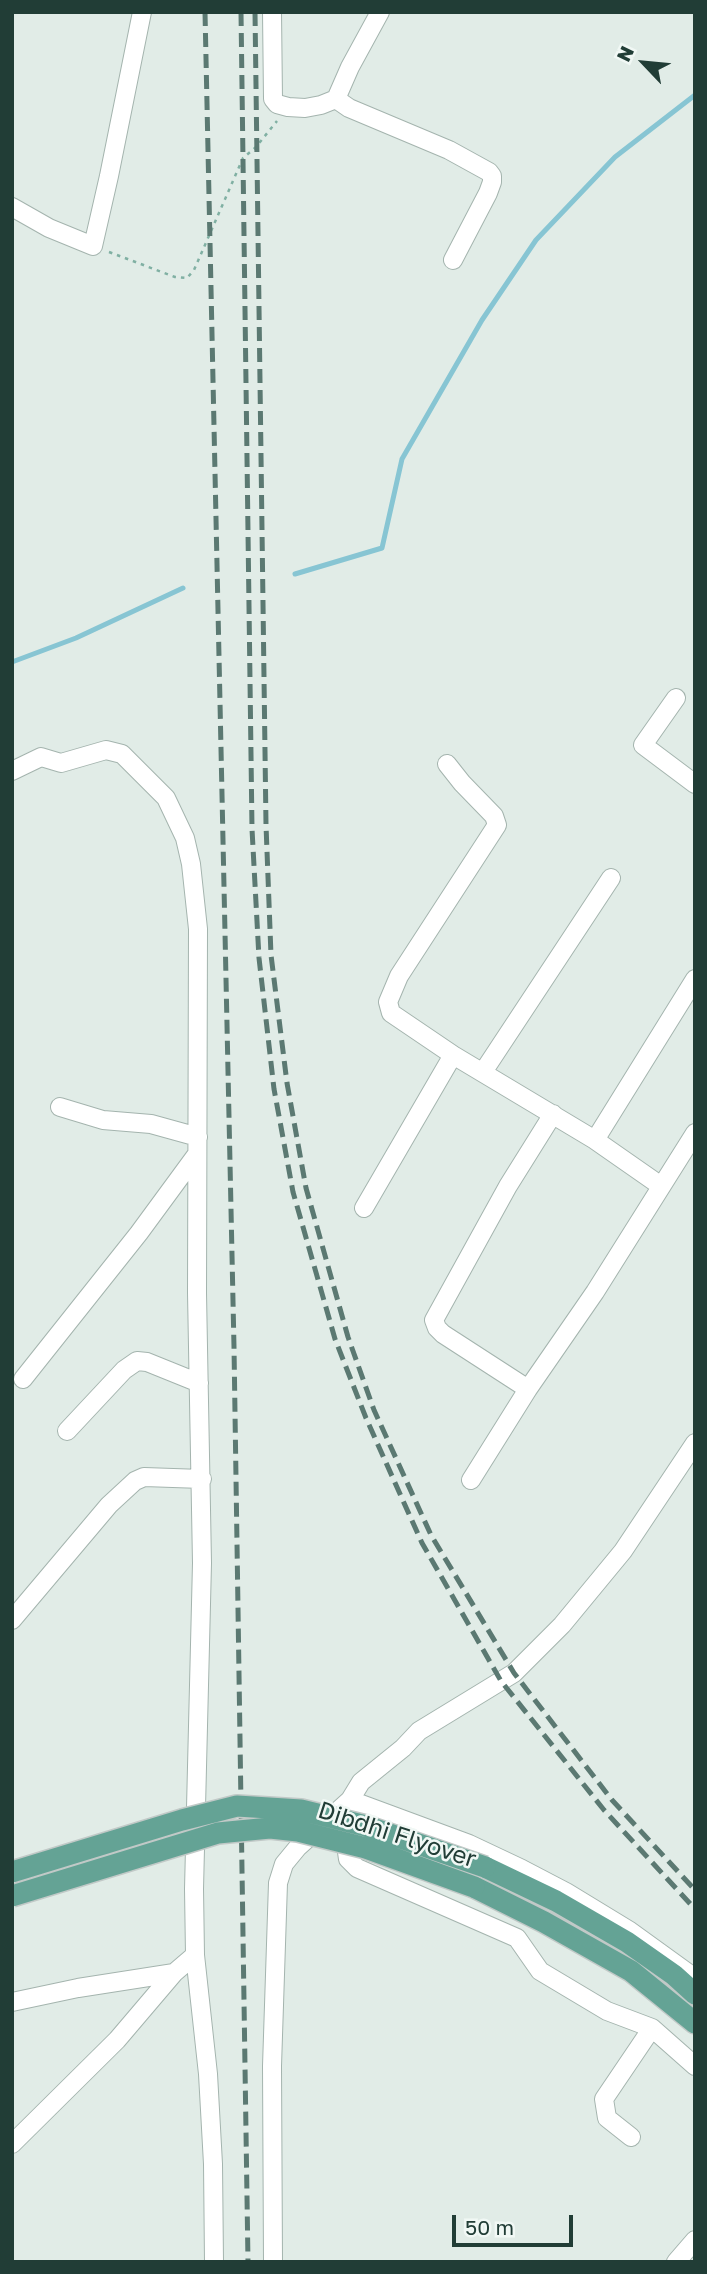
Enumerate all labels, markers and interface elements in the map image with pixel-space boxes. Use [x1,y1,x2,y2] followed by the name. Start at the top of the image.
[609,28,679,98] north arrow
[611,42,638,65] text: N
[314,1796,480,1874] street label: Dibdhi Flyover
[455,2200,576,2244] scale bar
[465,2214,514,2240] text: 50 m

